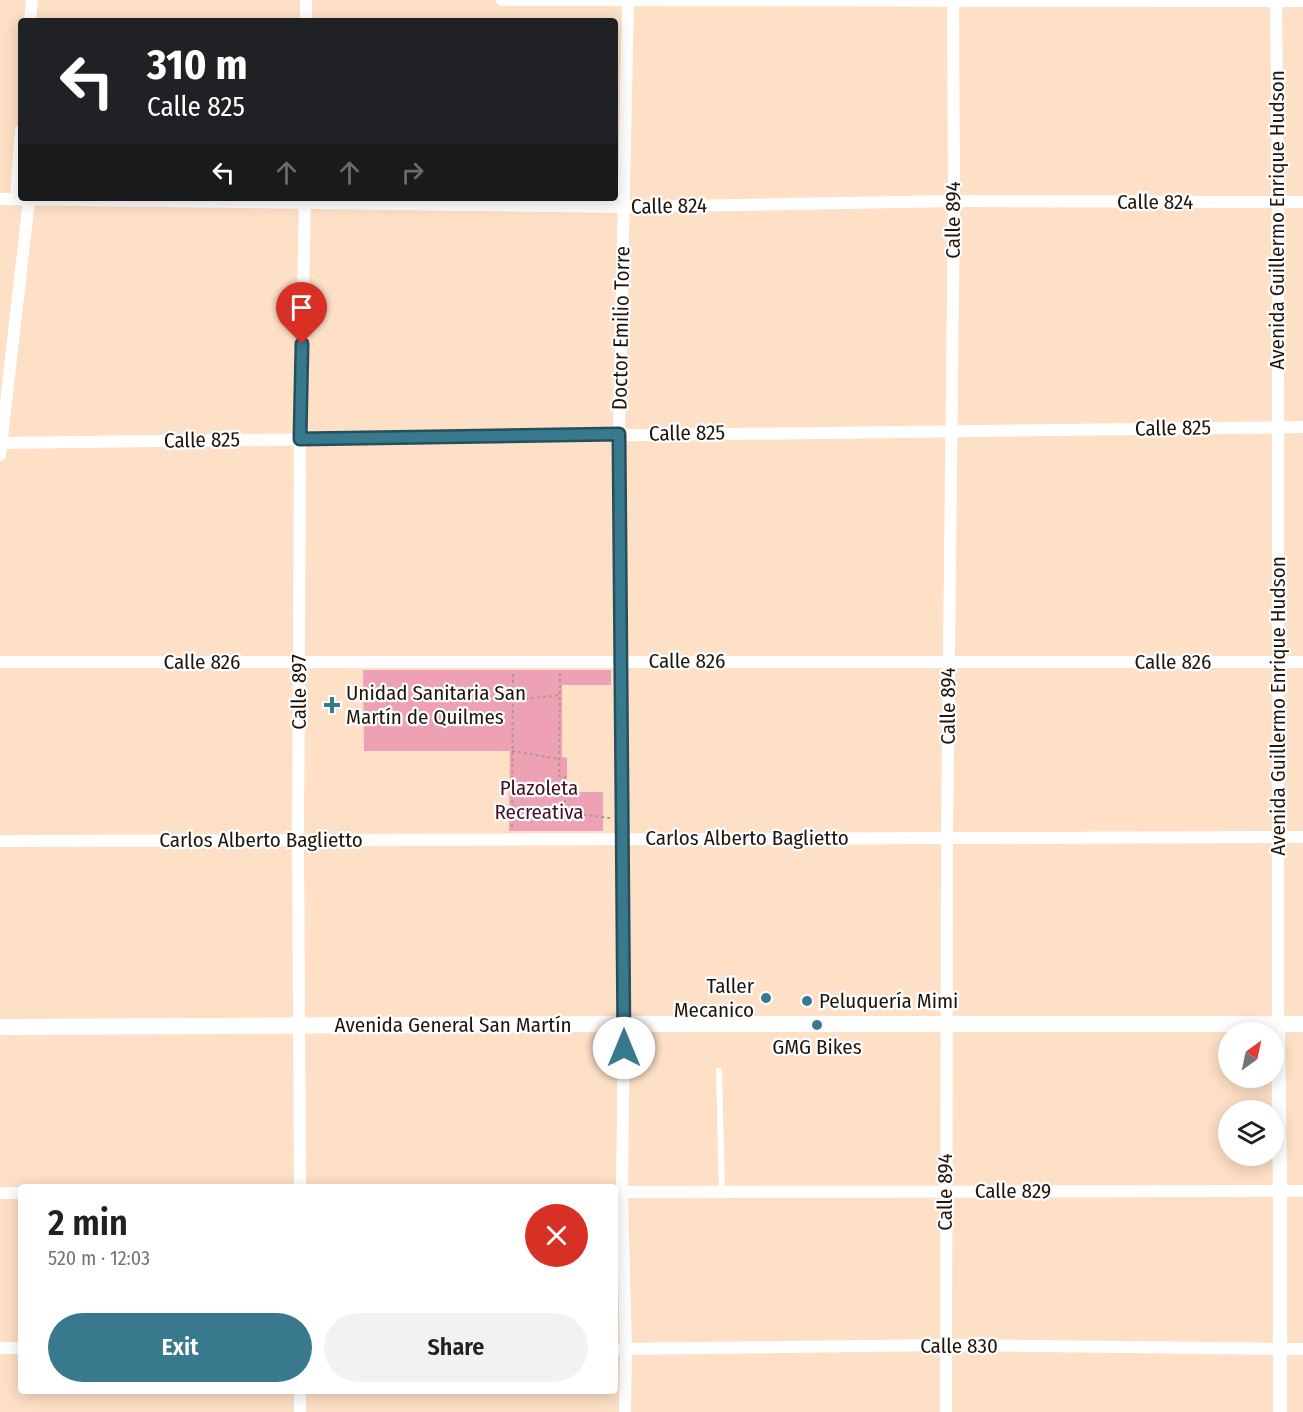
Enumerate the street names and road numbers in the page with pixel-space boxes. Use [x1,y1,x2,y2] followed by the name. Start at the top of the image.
[1264,70,1290,370] street label: Avenida Guillermo Enrique Hudson
[940,181,966,259] street label: Calle 894
[1117,189,1193,215] street label: Calle 824
[631,192,707,220] street label: Calle 824
[607,246,635,410] street label: Doctor Emilio Torre
[1135,414,1211,442] street label: Calle 825
[649,419,725,447] street label: Calle 825
[164,426,240,454] street label: Calle 825
[1265,556,1291,856] street label: Avenida Guillermo Enrique Hudson
[649,648,725,674] street label: Calle 826
[164,649,240,675] street label: Calle 826
[1135,649,1211,675] street label: Calle 826
[286,654,312,730] street label: Calle 897
[935,667,961,745] street label: Calle 894
[645,825,849,851] street label: Carlos Alberto Baglietto
[159,827,363,853] street label: Carlos Alberto Baglietto
[334,1012,572,1038] street label: Avenida General San Martín
[932,1153,958,1231] street label: Calle 894
[975,1178,1051,1204] street label: Calle 829
[920,1333,998,1359] street label: Calle 830

